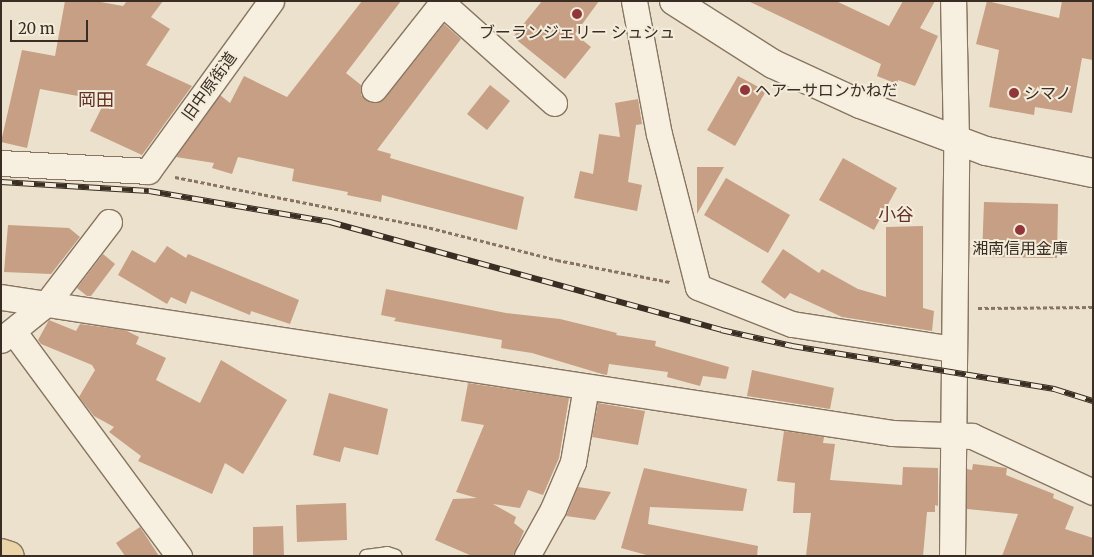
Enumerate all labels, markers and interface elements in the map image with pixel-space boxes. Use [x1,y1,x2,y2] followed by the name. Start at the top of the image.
[571,8,583,20] marker: ブーランジェリー シュシュ
[12,10,90,42] scale bar
[18,19,55,38] text: 20 m
[479,22,675,42] place label: ブーランジェリー シュシュ
[178,48,240,124] street label: 旧中原街道
[755,80,898,100] place label: ヘアーサロンかねだ
[1024,83,1072,103] place label: シマノ
[739,84,751,96] marker: ヘアーサロンかねだ
[1008,87,1020,99] marker: シマノ
[78,89,114,111] district label: 岡田
[878,204,914,226] district label: 小谷
[1014,224,1026,236] marker: 湘南信用金庫
[972,238,1068,258] place label: 湘南信用金庫

